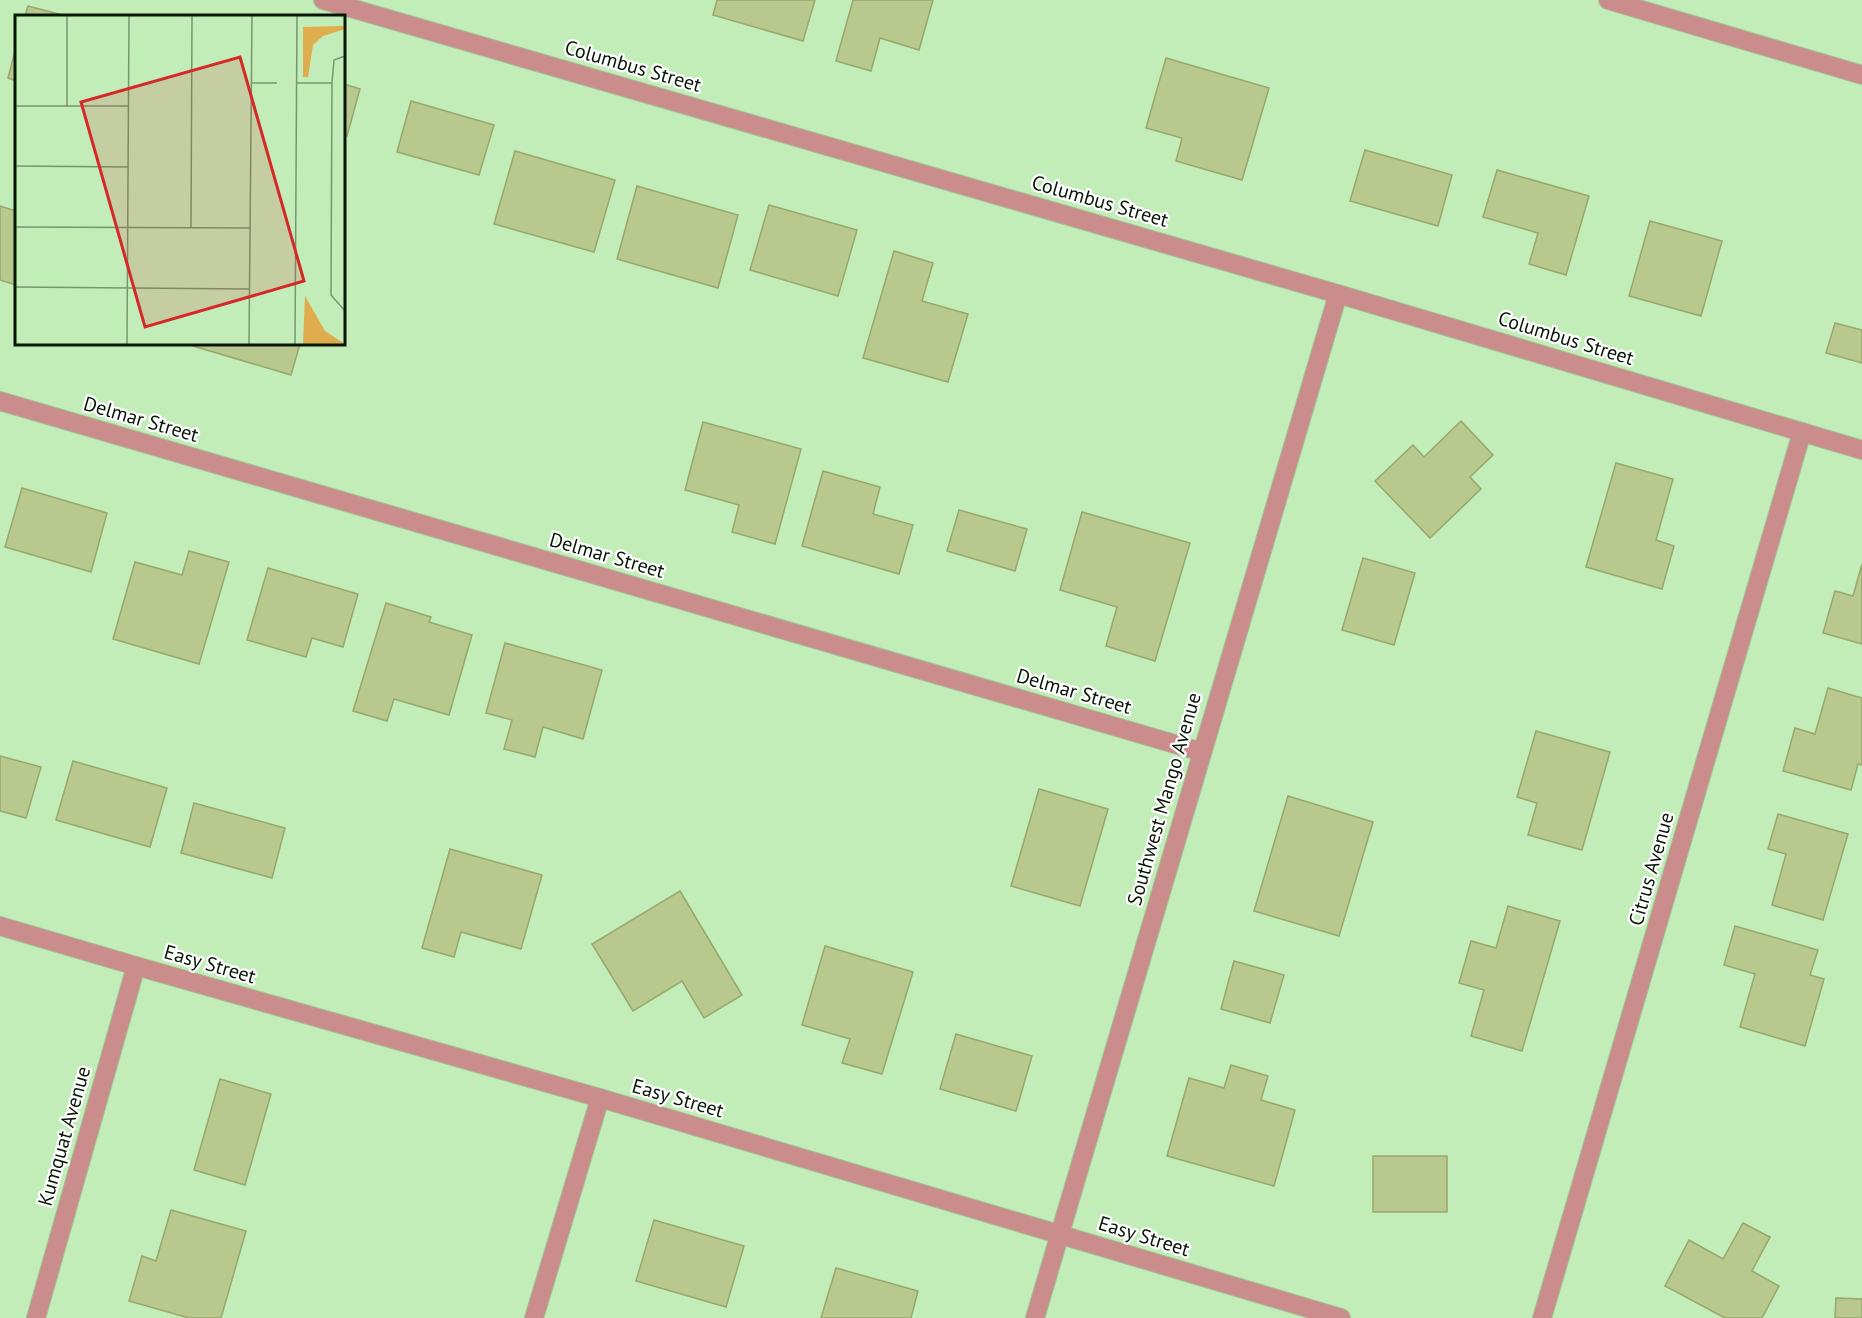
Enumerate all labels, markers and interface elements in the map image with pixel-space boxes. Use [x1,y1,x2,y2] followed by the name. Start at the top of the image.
[15,15,345,345] inset map
[562,34,704,98] street label: Columbus Street
[1029,169,1171,233] street label: Columbus Street
[1495,305,1637,371] street label: Columbus Street
[80,390,202,448] street label: Delmar Street
[546,526,668,584] street label: Delmar Street
[1013,662,1135,720] street label: Delmar Street
[1121,690,1207,908] street label: Southwest Mango Avenue
[1622,809,1680,929] street label: Citrus Avenue
[161,939,259,990] street label: Easy Street
[32,1063,96,1209] street label: Kumquat Avenue
[629,1073,727,1124] street label: Easy Street
[1095,1210,1193,1262] street label: Easy Street

